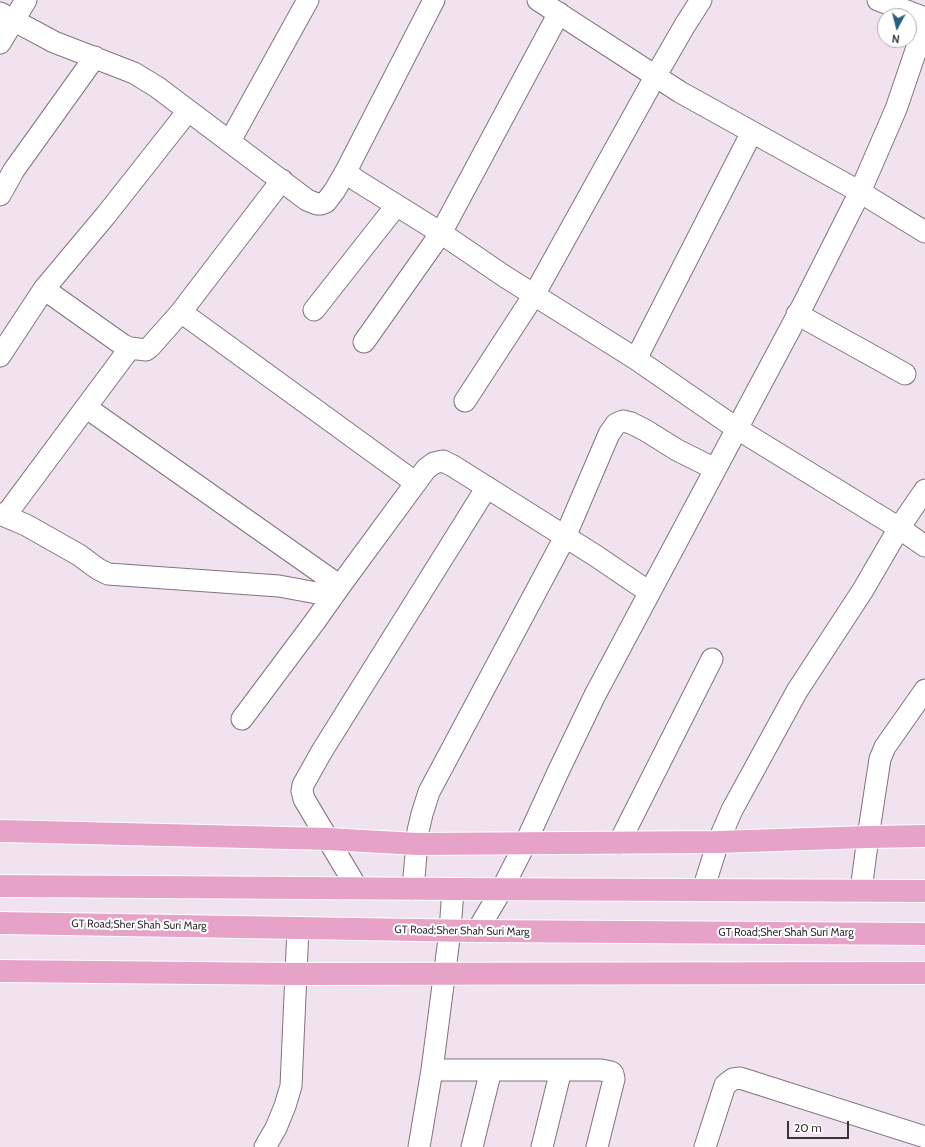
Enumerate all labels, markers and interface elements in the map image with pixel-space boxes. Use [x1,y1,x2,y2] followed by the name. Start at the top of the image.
[877,8,917,48] north arrow
[891,31,900,46] text: N
[71,917,207,933] street label: GT Road;Sher Shah Suri Marg
[394,923,530,939] street label: GT Road;Sher Shah Suri Marg
[718,926,854,940] street label: GT Road;Sher Shah Suri Marg
[789,1113,851,1139] scale bar
[794,1120,822,1135] text: 20 m

